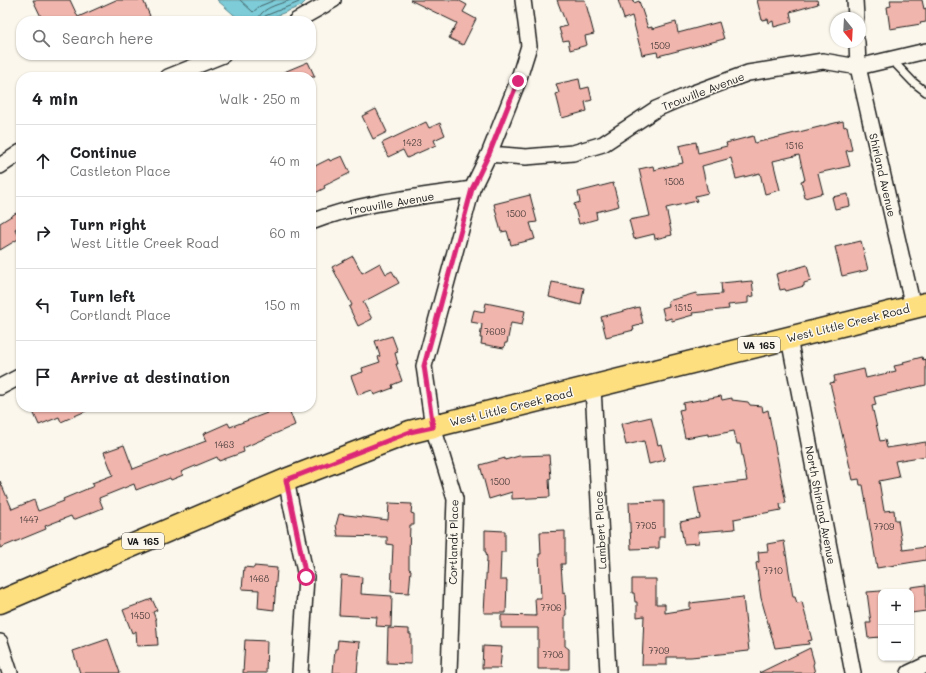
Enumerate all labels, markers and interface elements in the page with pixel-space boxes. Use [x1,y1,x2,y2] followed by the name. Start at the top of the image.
[830,12,866,48] north arrow
[16,16,316,60] search box
[30,27,52,49] icon: search
[62,28,153,48] text: Search here
[650,40,671,51] house number: 1509
[660,68,747,114] street label: Trouville Avenue
[509,72,527,90] route end
[32,87,78,109] text: 4 min
[219,90,300,107] text: Walk · 250 m
[866,132,900,219] street label: Shirland Avenue
[402,137,422,148] house number: 1423
[785,140,803,151] house number: 1516
[70,142,137,162] text: Continue
[32,150,54,172] icon: ahead
[270,152,300,169] text: 40 m
[70,162,171,179] text: Castleton Place
[664,176,685,187] house number: 1508
[347,188,435,218] street label: Trouville Avenue
[506,208,527,219] house number: 1500
[70,214,147,234] text: Turn right
[32,222,54,244] icon: right
[270,224,300,241] text: 60 m
[70,234,219,251] text: West Little Creek Road
[70,286,135,306] text: Turn left
[32,294,54,316] icon: left
[264,296,300,313] text: 150 m
[785,300,911,346] street label: West Little Creek Road
[674,302,692,313] house number: 1515
[70,306,171,323] text: Cortlandt Place
[484,326,506,337] house number: 7609
[738,337,780,353] road number: VA 165
[32,366,54,388] icon: arrive
[70,367,230,387] text: Arrive at destination
[448,384,574,430] street label: West Little Creek Road
[214,439,234,450] house number: 1463
[802,445,840,566] street label: North Shirland Avenue
[490,476,511,487] house number: 1500
[590,490,610,570] street label: Lambert Place
[445,499,461,585] street label: Cortlandt Place
[19,514,39,525] house number: 1447
[636,520,656,531] house number: 7705
[874,521,895,532] house number: 7709
[122,533,164,549] road number: VA 165
[763,565,783,576] house number: 7710
[297,568,315,586] route start
[249,573,270,584] house number: 1468
[878,589,914,661] map controls
[878,589,914,625] button: +
[541,602,562,613] house number: 7706
[130,610,150,621] house number: 1450
[878,625,914,661] button: −
[649,645,670,656] house number: 7709
[542,649,564,660] house number: 7708

